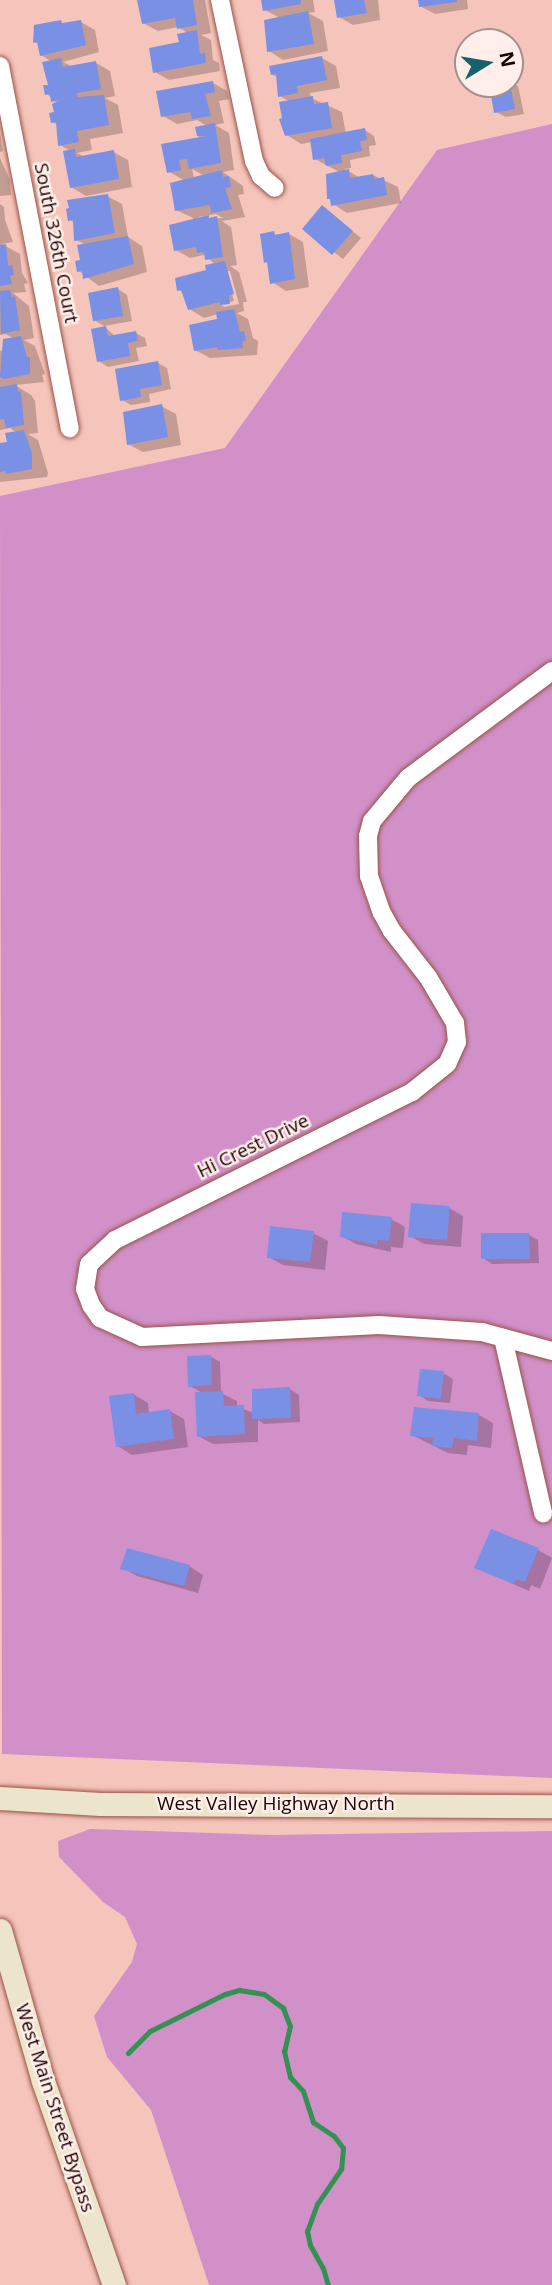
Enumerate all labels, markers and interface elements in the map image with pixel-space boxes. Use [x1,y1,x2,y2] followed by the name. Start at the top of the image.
[454,28,524,98] north arrow
[493,49,522,69] text: N
[29,161,83,325] street label: South 326th Court
[193,1109,313,1183] street label: Hi Crest Drive
[157,1793,395,1815] street label: West Valley Highway North
[10,2001,100,2215] street label: West Main Street Bypass

